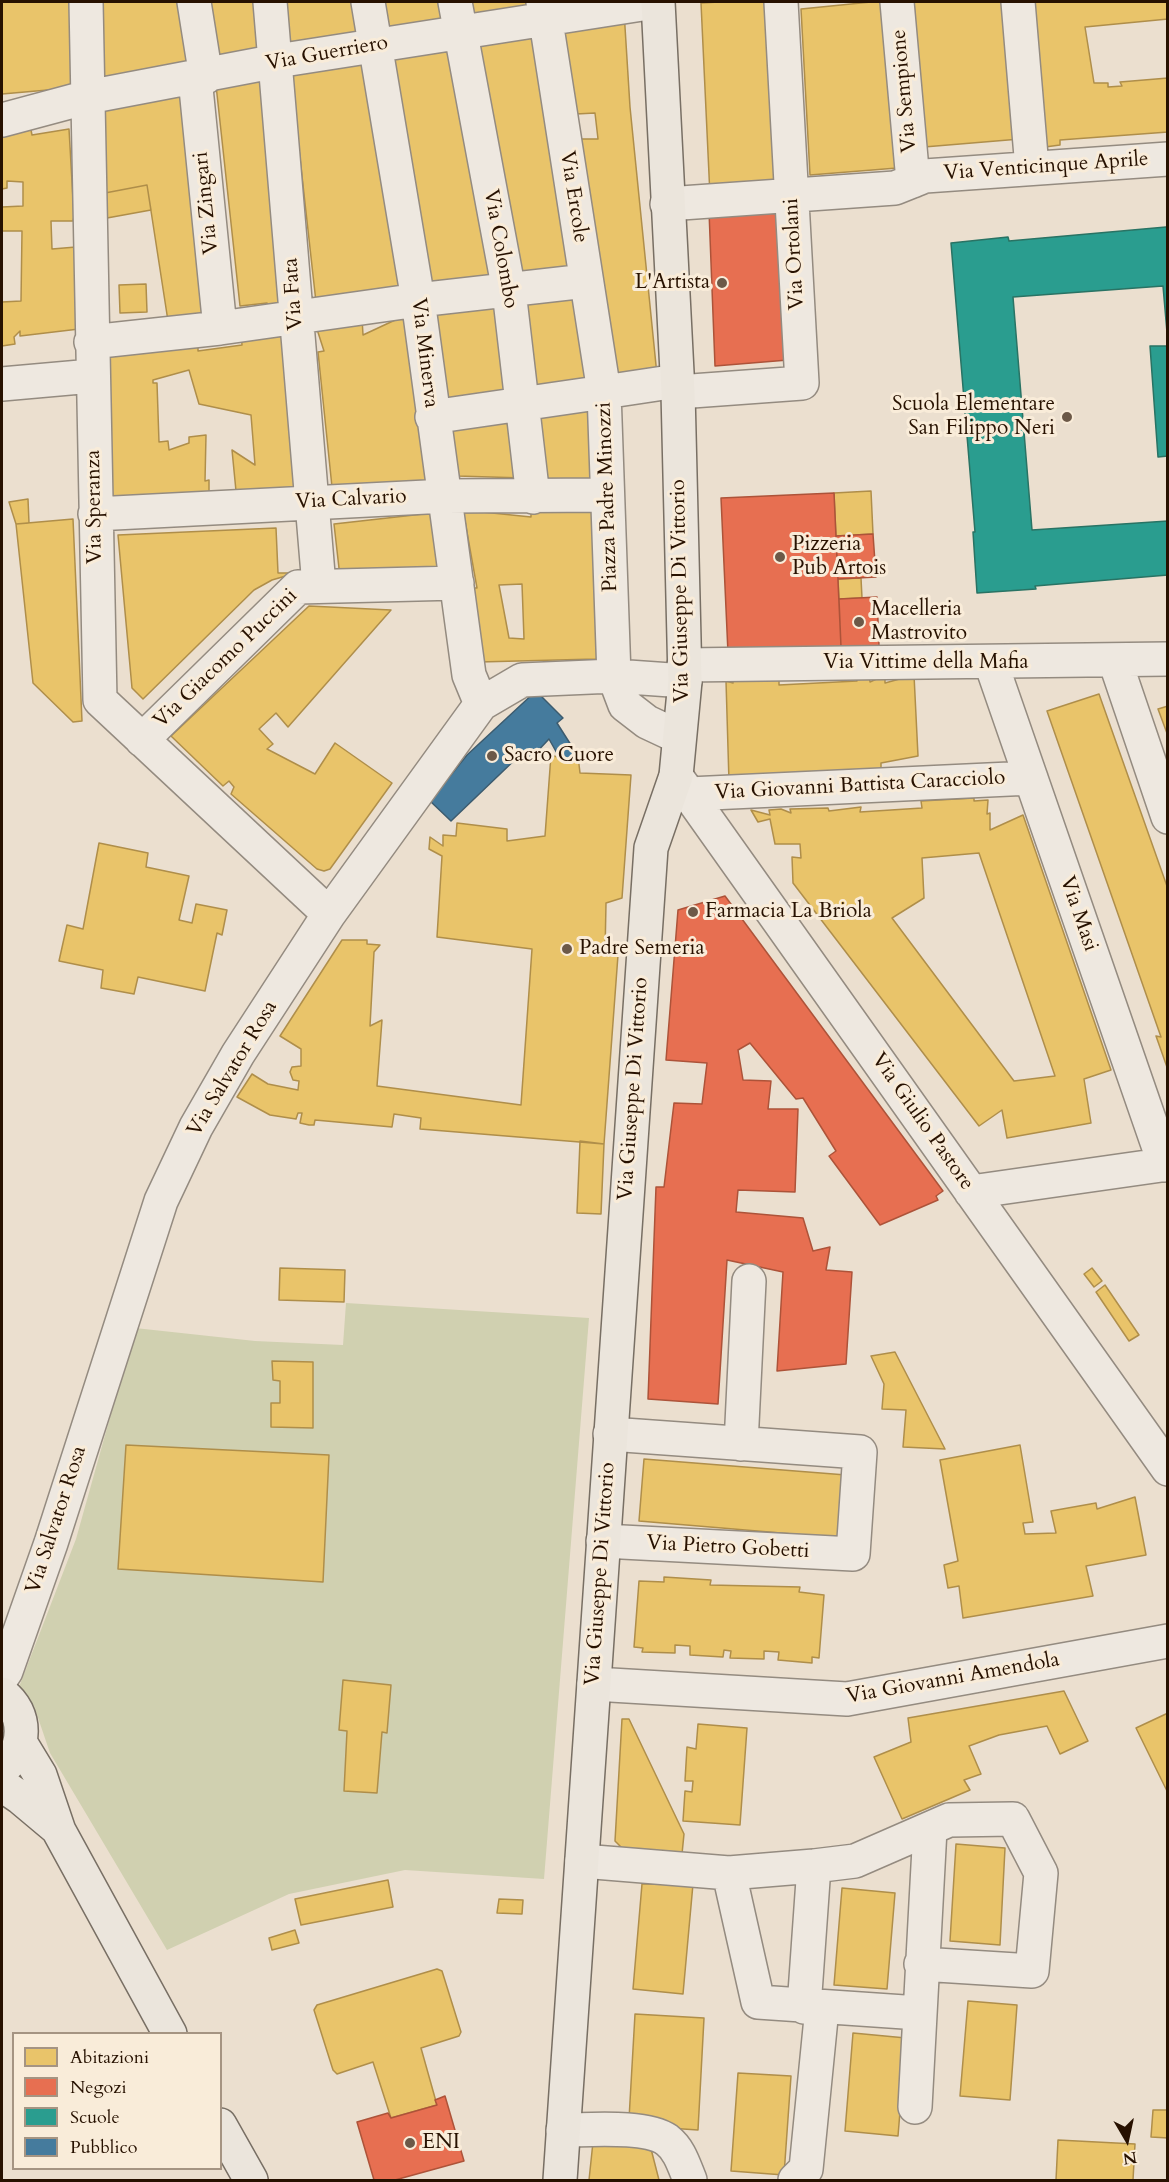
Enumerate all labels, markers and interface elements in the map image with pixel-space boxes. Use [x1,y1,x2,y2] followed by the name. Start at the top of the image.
[887,28,923,154] street label: Via Sempione
[264,31,390,77] street label: Via Guerriero
[943,147,1149,187] street label: Via Venticinque Aprile
[553,149,593,245] street label: Via Ercole
[189,150,225,256] street label: Via Zingari
[477,187,523,311] street label: Via Colombo
[779,197,811,311] street label: Via Ortolani
[279,257,309,331] street label: Via Fata
[635,270,710,296] place label: L'Artista
[715,276,729,290] marker: L'Artista
[405,297,443,409] street label: Via Minerva
[892,392,1055,442] place label: Scuola Elementare San Filippo Neri
[592,402,624,592] street label: Piazza Padre Minozzi
[1060,410,1074,424] marker: Scuola Elementare San Filippo Neri
[81,450,109,564] street label: Via Speranza
[666,479,696,703] street label: Via Giuseppe Di Vittorio
[295,485,407,515] street label: Via Calvario
[792,532,886,582] place label: Pizzeria Pub Artois
[773,550,787,564] marker: Pizzeria Pub Artois
[149,584,303,734] street label: Via Giacomo Puccini
[871,597,967,647] place label: Macelleria Mastrovito
[852,615,866,629] marker: Macelleria Mastrovito
[823,650,1029,676] street label: Via Vittime della Mafia
[504,743,614,769] place label: Sacro Cuore
[485,749,499,763] marker: Sacro Cuore
[714,766,1006,806] street label: Via Giovanni Battista Caracciolo
[1053,873,1103,955] street label: Via Masi
[705,899,872,925] place label: Farmacia La Briola
[686,905,700,919] marker: Farmacia La Briola
[579,936,704,962] place label: Padre Semeria
[560,942,574,956] marker: Padre Semeria
[614,977,654,1201] street label: Via Giuseppe Di Vittorio
[183,997,283,1141] street label: Via Salvator Rosa
[865,1048,979,1196] street label: Via Giulio Pastore
[21,1443,93,1597] street label: Via Salvator Rosa
[581,1462,621,1686] street label: Via Giuseppe Di Vittorio
[646,1531,810,1565] street label: Via Pietro Gobetti
[844,1648,1062,1710] street label: Via Giovanni Amendola
[12,2032,222,2170] legend
[70,2045,149,2070] text: Abitazioni
[70,2075,126,2100] text: Negozi
[70,2105,120,2130] text: Scuole
[1097,2110,1157,2170] north arrow
[422,2130,460,2156] place label: ENI
[70,2135,137,2160] text: Pubblico
[403,2136,417,2150] marker: ENI
[1121,2146,1138,2170] text: N

